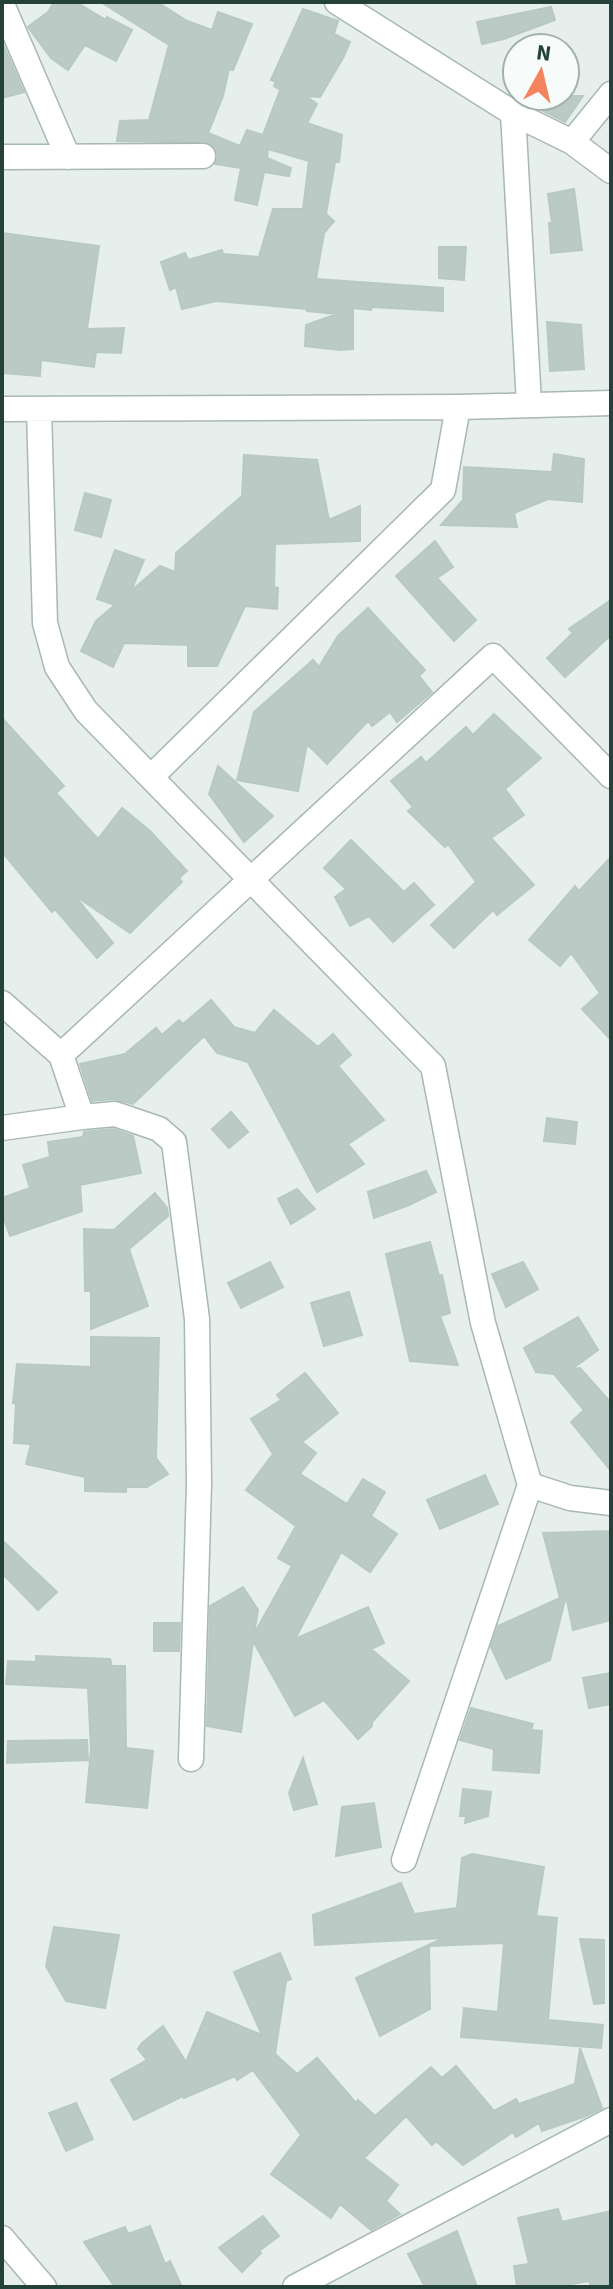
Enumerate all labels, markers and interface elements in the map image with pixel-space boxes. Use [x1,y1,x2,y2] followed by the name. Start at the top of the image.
[501,32,581,112] north arrow
[534,36,553,70] text: N

